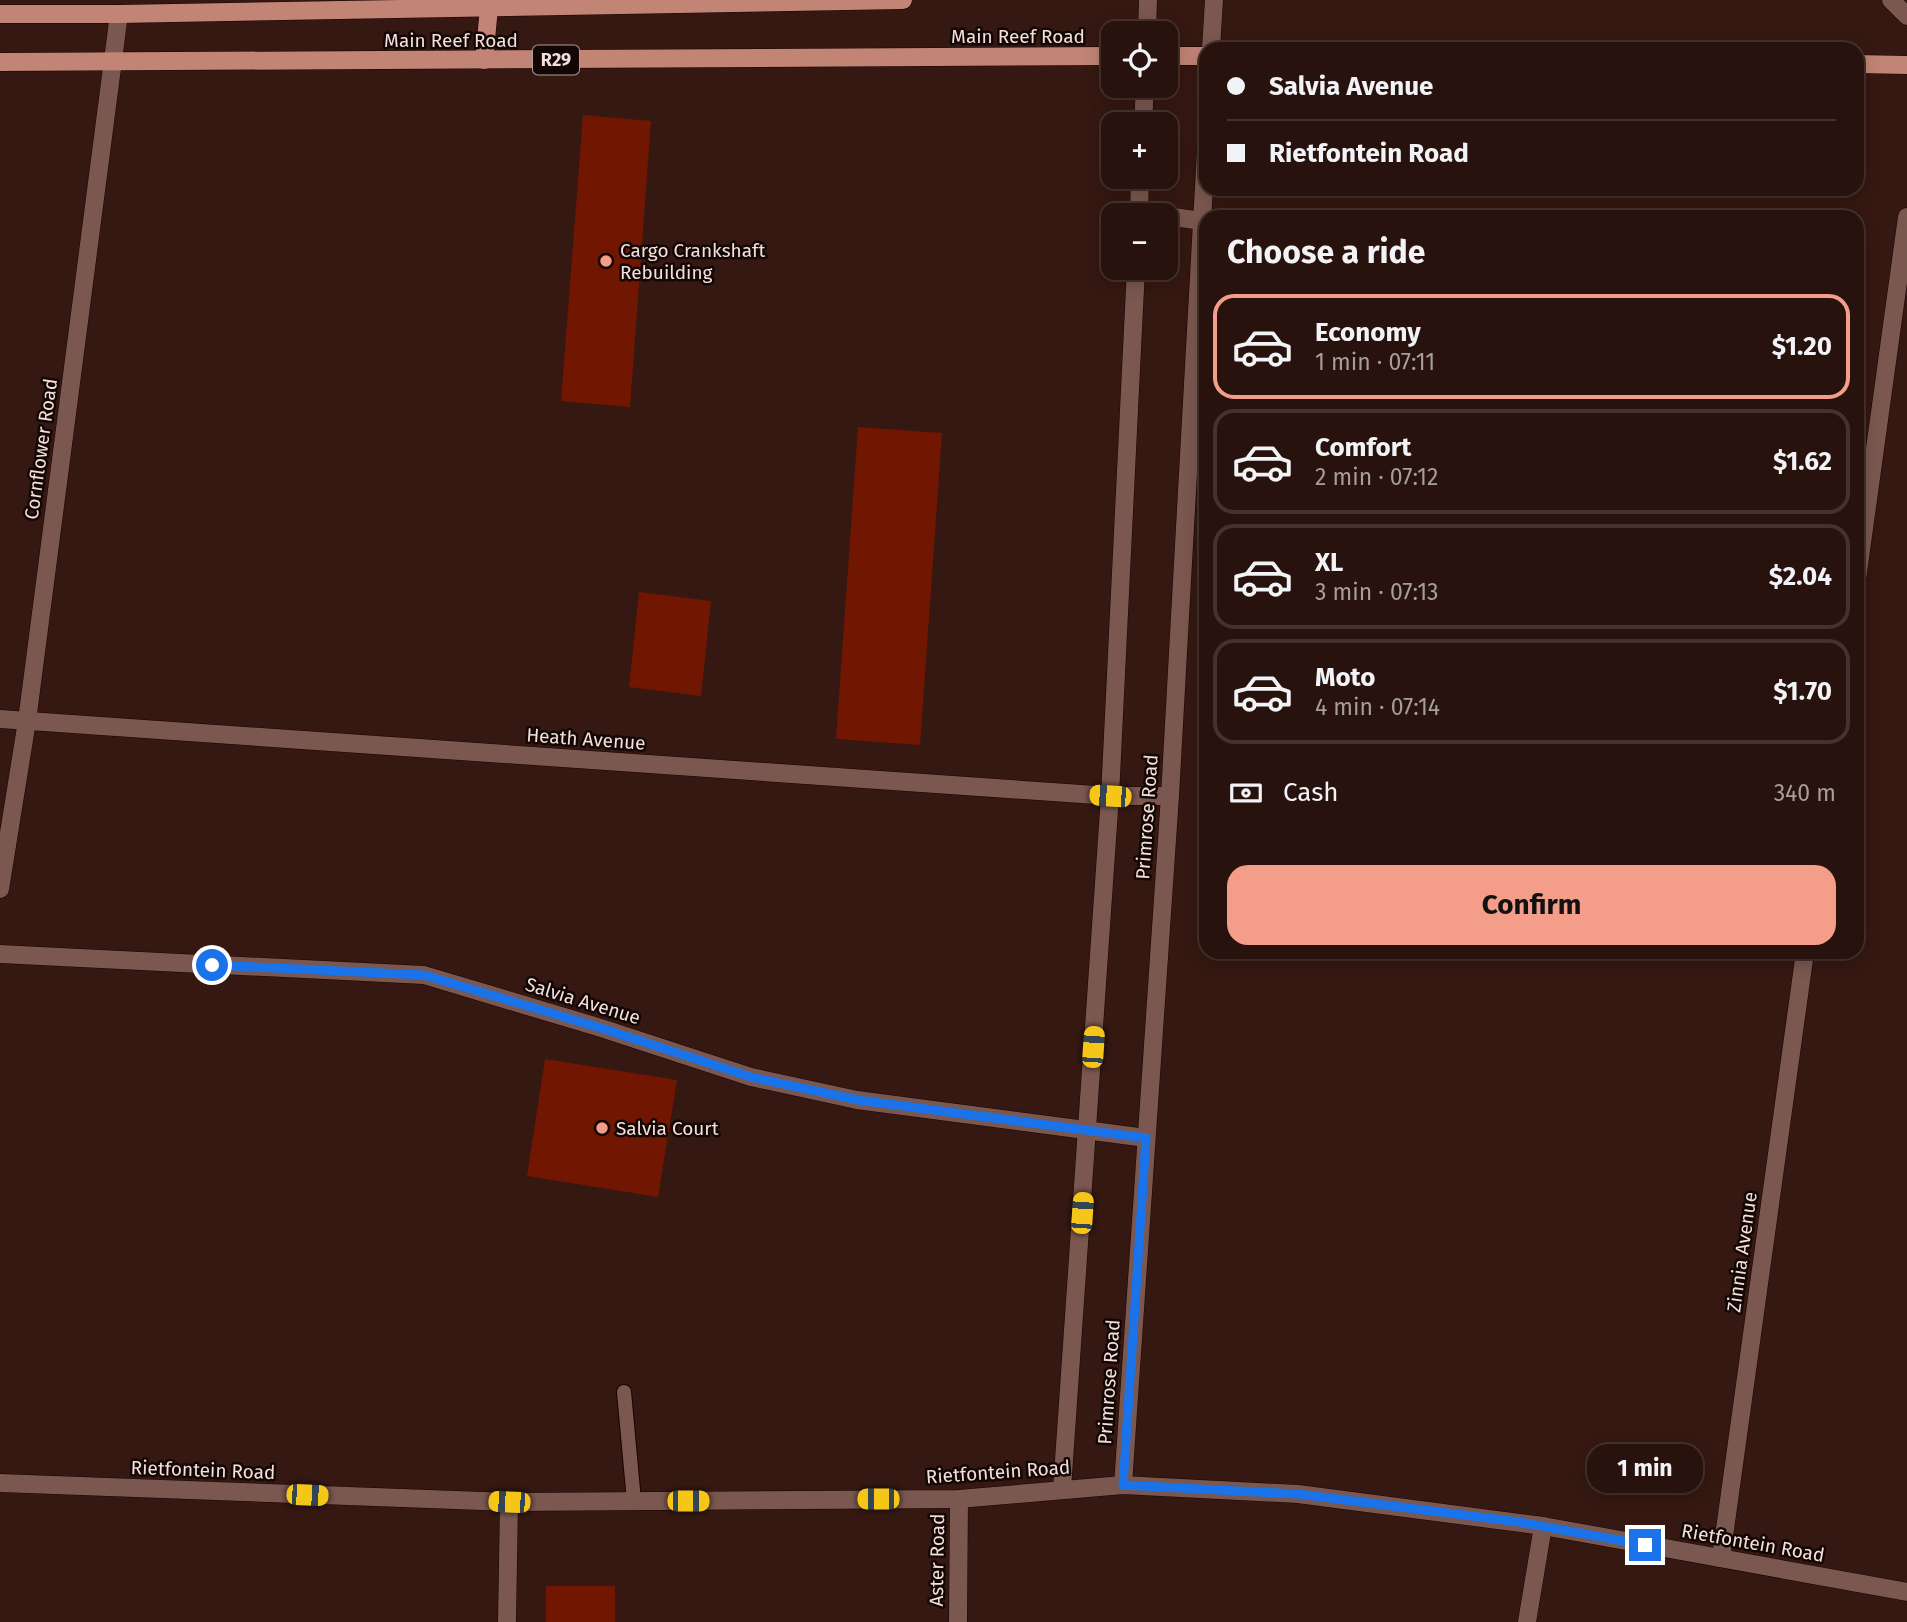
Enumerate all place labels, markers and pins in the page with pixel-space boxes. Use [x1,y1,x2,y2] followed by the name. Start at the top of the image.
[620,239,765,284] place label: Cargo Crankshaft Rebuilding
[598,253,614,269] marker: Cargo Crankshaft Rebuilding
[616,1117,719,1140] place label: Salvia Court
[594,1120,610,1136] marker: Salvia Court

